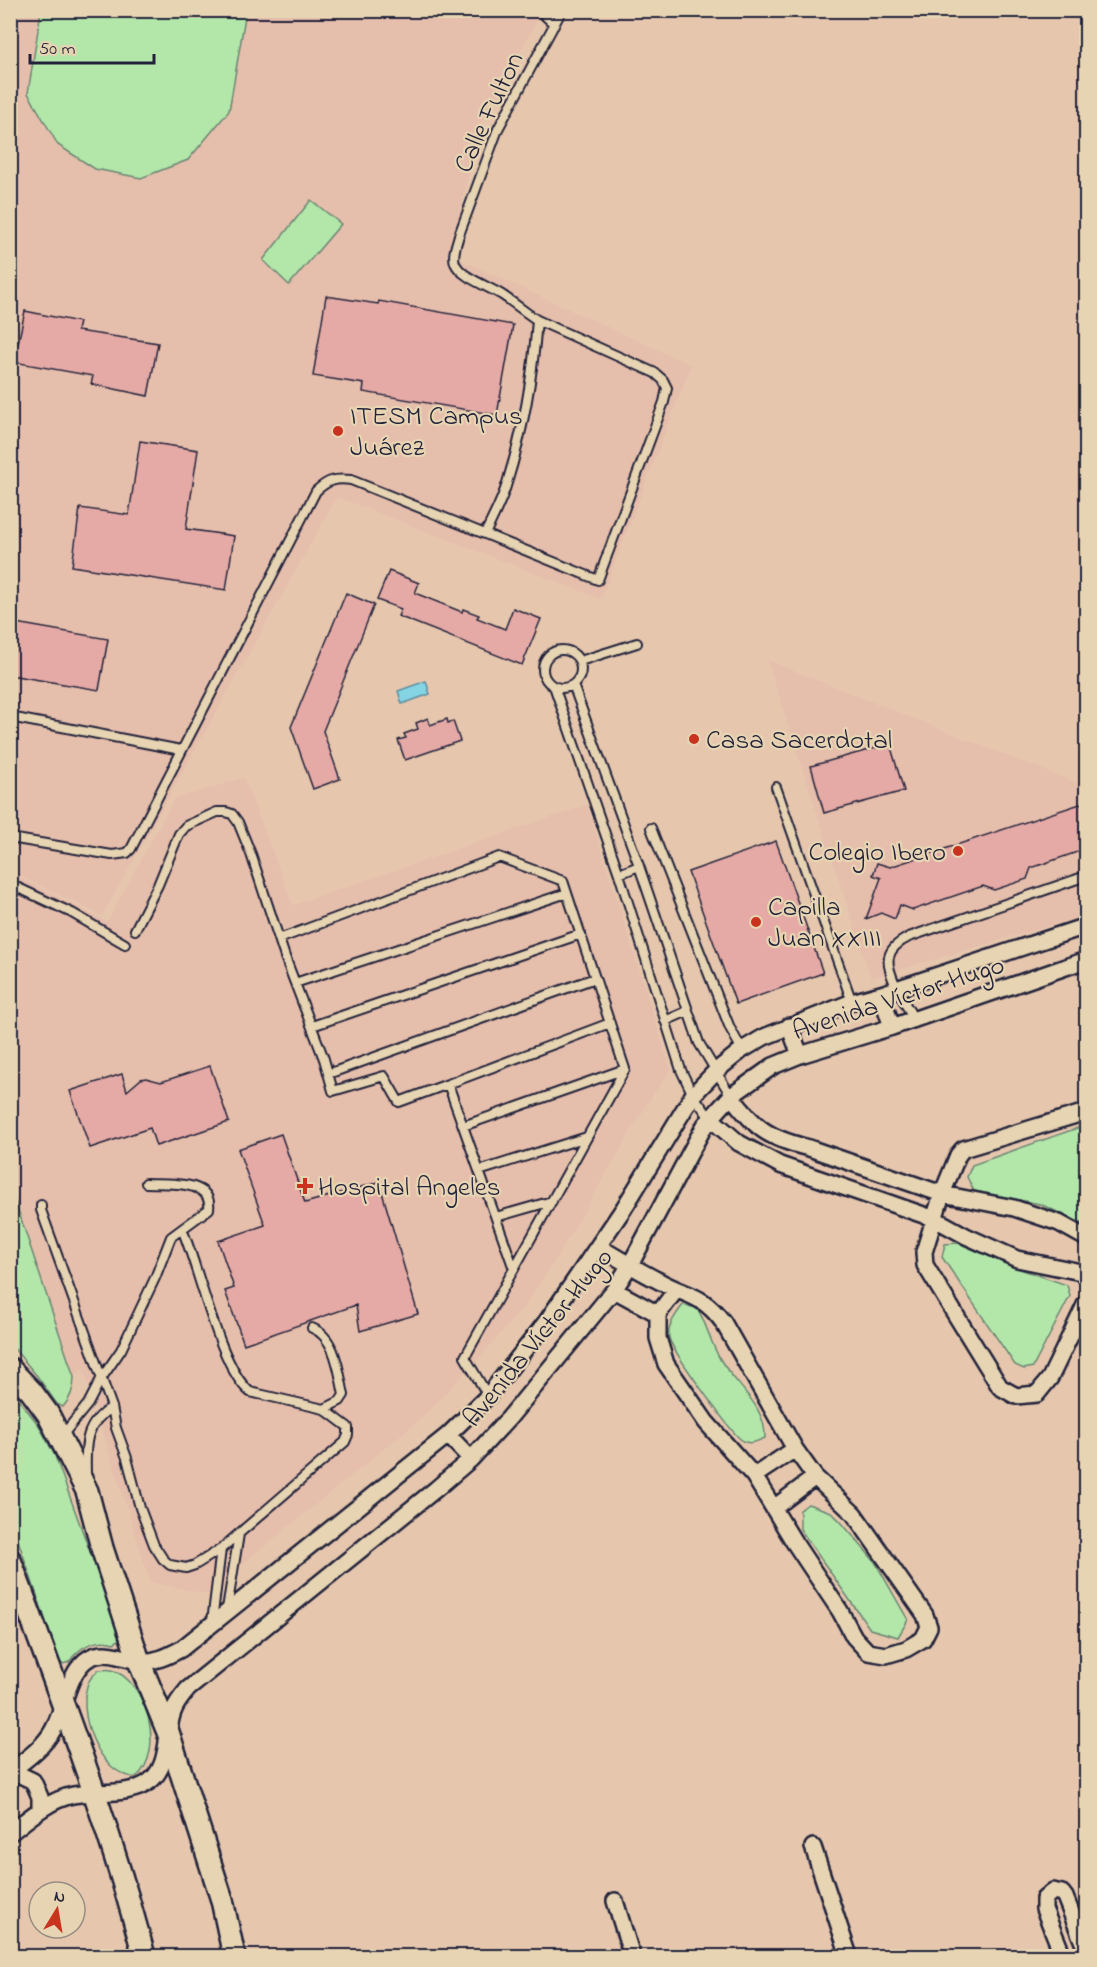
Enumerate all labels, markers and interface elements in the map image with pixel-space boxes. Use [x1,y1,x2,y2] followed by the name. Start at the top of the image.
[30,27,154,65] scale bar
[39,37,76,63] text: 50 m
[445,46,535,180] street label: Calle Fulton
[350,398,523,468] place label: ITESM Campus Juárez
[331,424,345,438] marker: ITESM Campus Juárez
[706,722,892,761] place label: Casa Sacerdotal
[687,732,701,746] marker: Casa Sacerdotal
[808,834,946,873] place label: Colegio Ibero
[951,844,965,858] marker: Colegio Ibero
[768,889,881,959] place label: Capilla Juan XXIII
[749,915,763,929] marker: Capilla Juan XXIII
[788,947,1010,1052] street label: Avenida Víctor Hugo
[318,1169,501,1208] place label: Hospital Angeles
[296,1177,314,1195] marker: Hospital Angeles
[454,1240,624,1437] street label: Avenida Víctor Hugo
[27,1880,87,1940] north arrow
[52,1884,67,1910] text: N

